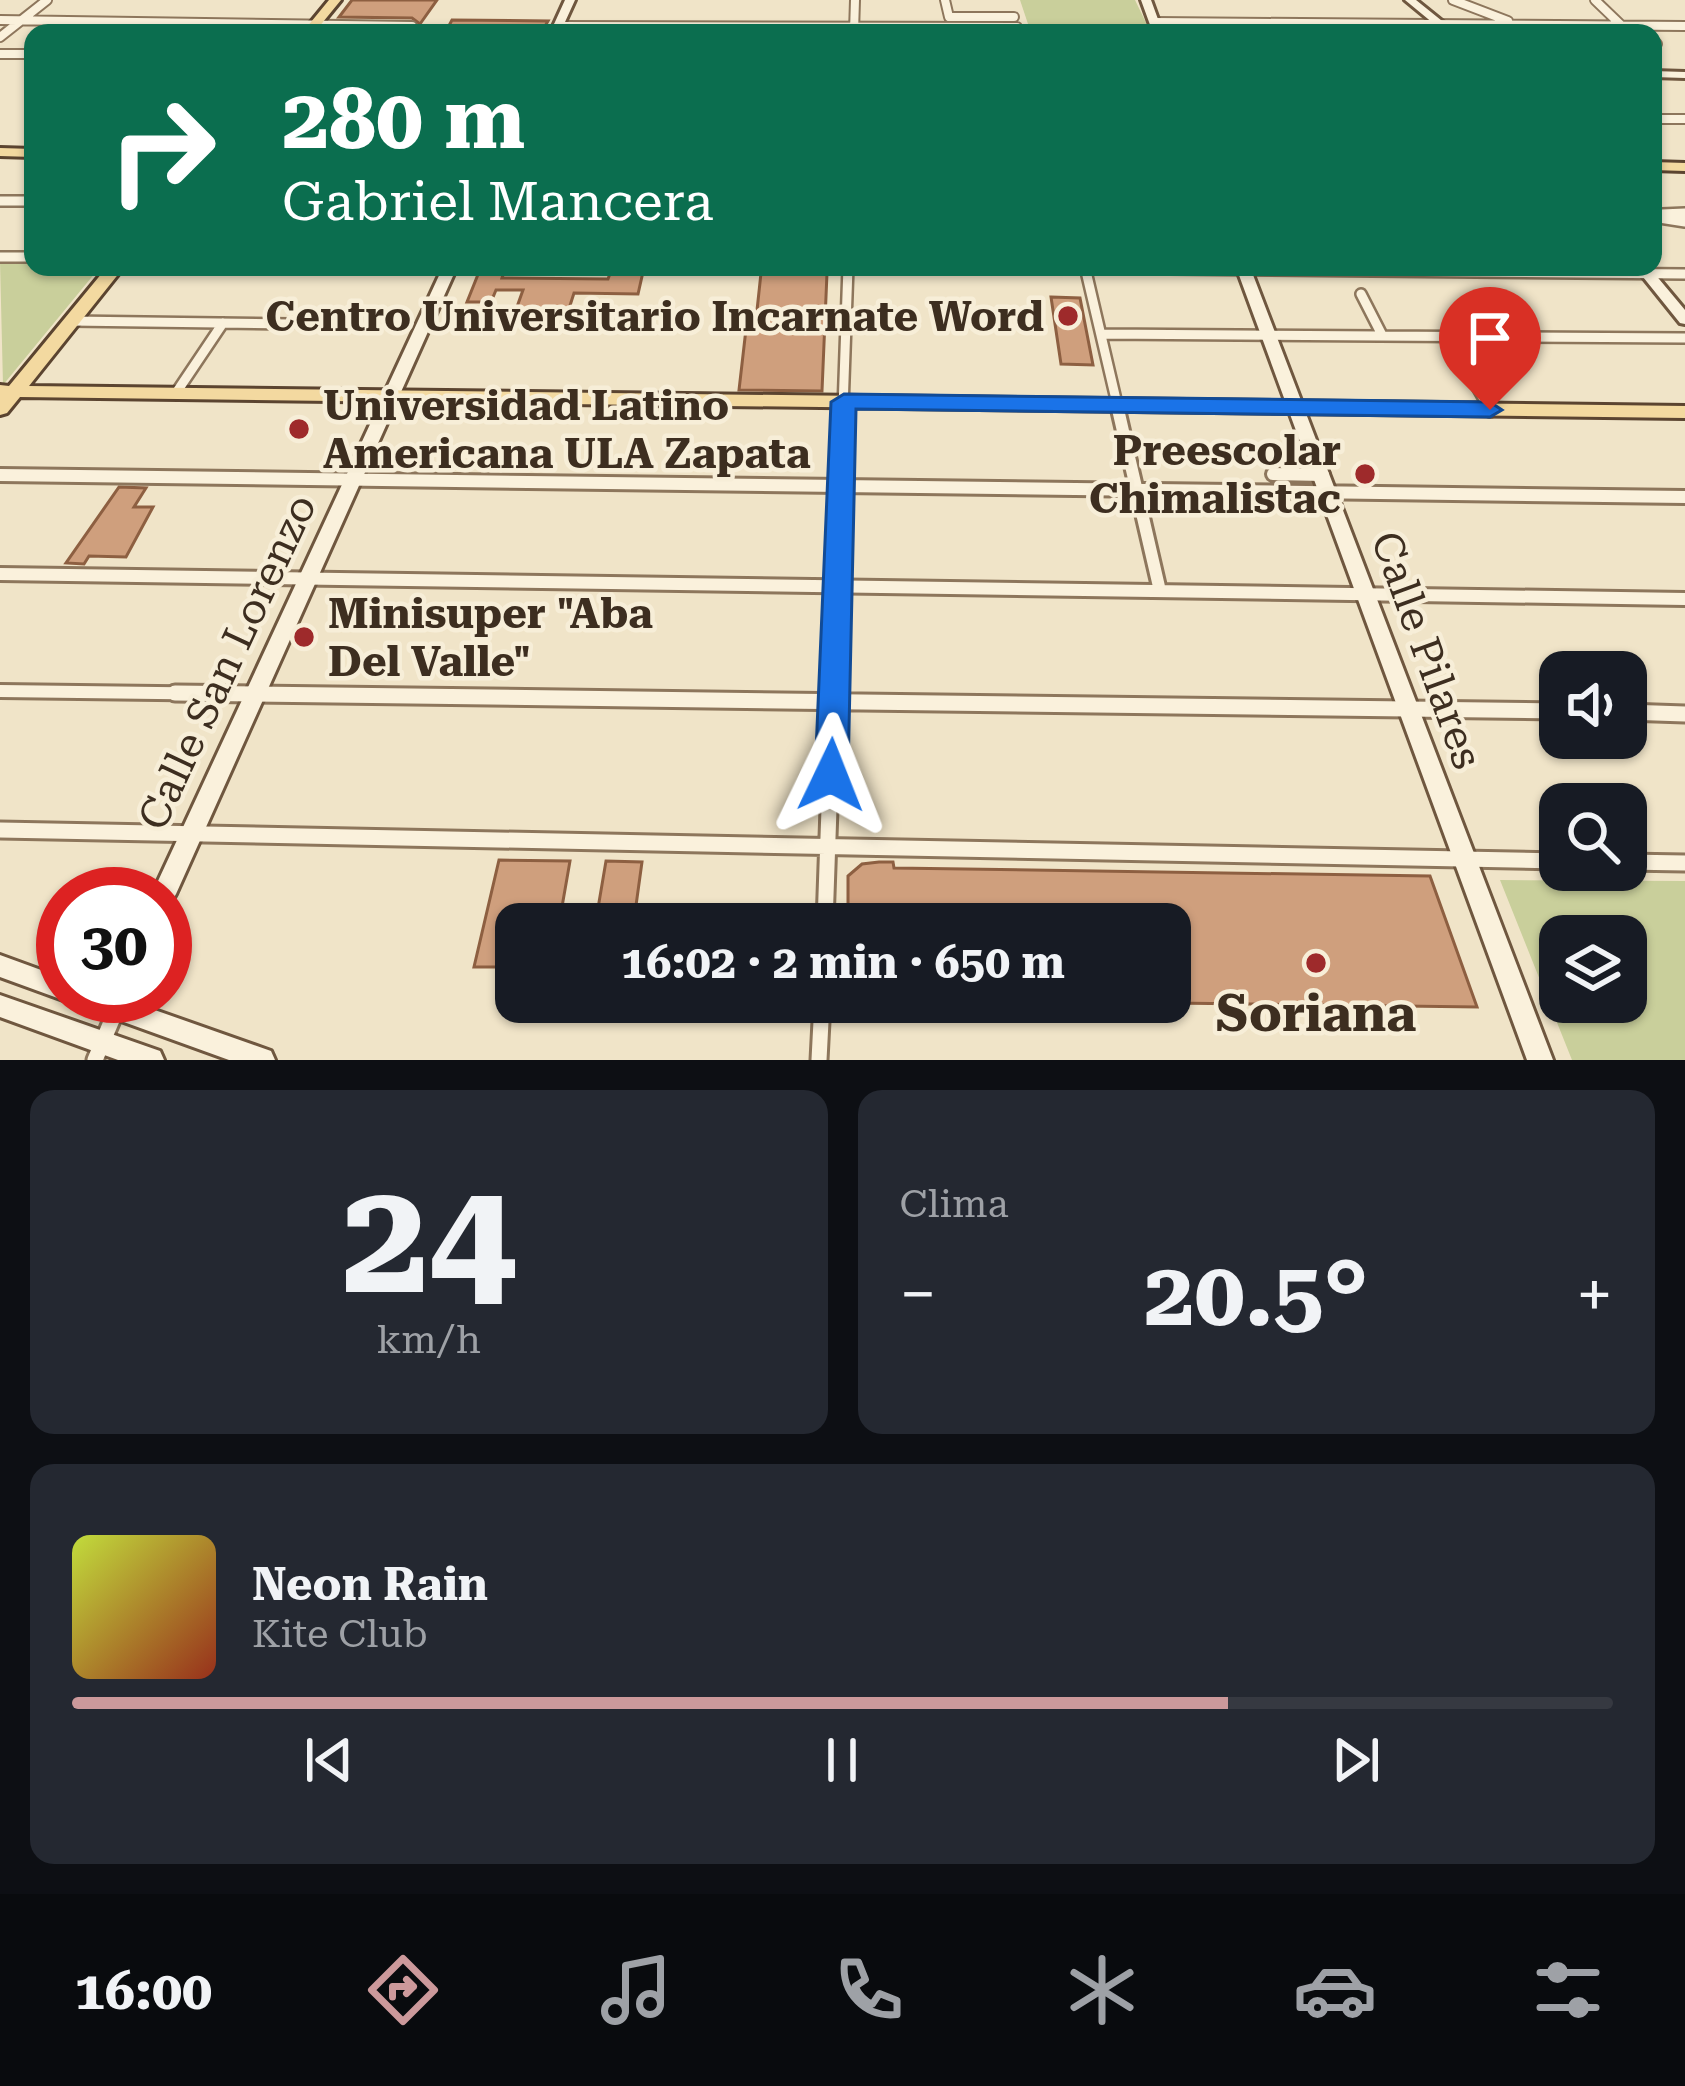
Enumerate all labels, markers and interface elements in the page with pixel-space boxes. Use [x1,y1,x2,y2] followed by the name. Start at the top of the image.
[282,70,525,168] text: 280 m
[84,72,240,228] icon: right
[282,170,714,233] text: Gabriel Mancera
[1439,287,1541,410] pin
[265,292,1044,341] place label: Centro Universitario Incarnate Word
[1055,303,1081,329] marker: Centro Universitario Incarnate Word
[1457,305,1523,371] icon: arrive
[323,381,811,478] place label: Universidad Latino Americana ULA Zapata
[286,416,312,442] marker: Universidad Latino Americana ULA Zapata
[1089,426,1341,523] place label: Preescolar Chimalistac
[1352,461,1378,487] marker: Preescolar Chimalistac
[128,487,326,837] street label: Calle San Lorenzo
[1361,525,1493,775] street label: Calle Pilares
[328,589,653,686] place label: Minisuper "Aba Del Valle"
[291,624,317,650] marker: Minisuper "Aba Del Valle"
[1539,651,1647,1023] map controls
[1539,651,1647,759] button: sound
[768,712,894,838] position arrow
[1539,783,1647,891] button: search
[36,867,192,1023] speed limit sign: 30
[1539,915,1647,1023] button: layers
[621,936,1065,989] text: 16:02 · 2 min · 650 m
[1303,950,1329,976] marker: Soriana
[1216,984,1416,1043] place label: Soriana
[341,1147,516,1330] text: 24
[900,1181,1009,1227] text: Clima
[1144,1242,1368,1347] text: 20.5°
[900,1256,936,1333] text: −
[1576,1256,1613,1333] text: +
[377,1317,481,1363] text: km/h
[252,1558,488,1611] text: Neon Rain
[252,1611,428,1657] text: Kite Club
[296,1727,362,1793] icon: previous
[809,1727,875,1793] icon: pause
[1323,1727,1389,1793] icon: next
[361,1948,445,2032] icon: directions
[594,1948,678,2032] icon: music
[827,1948,911,2032] icon: phone
[1060,1948,1144,2032] icon: climate
[1293,1948,1377,2032] icon: car
[1526,1948,1610,2032] icon: filters
[75,1959,212,2022] text: 16:00

